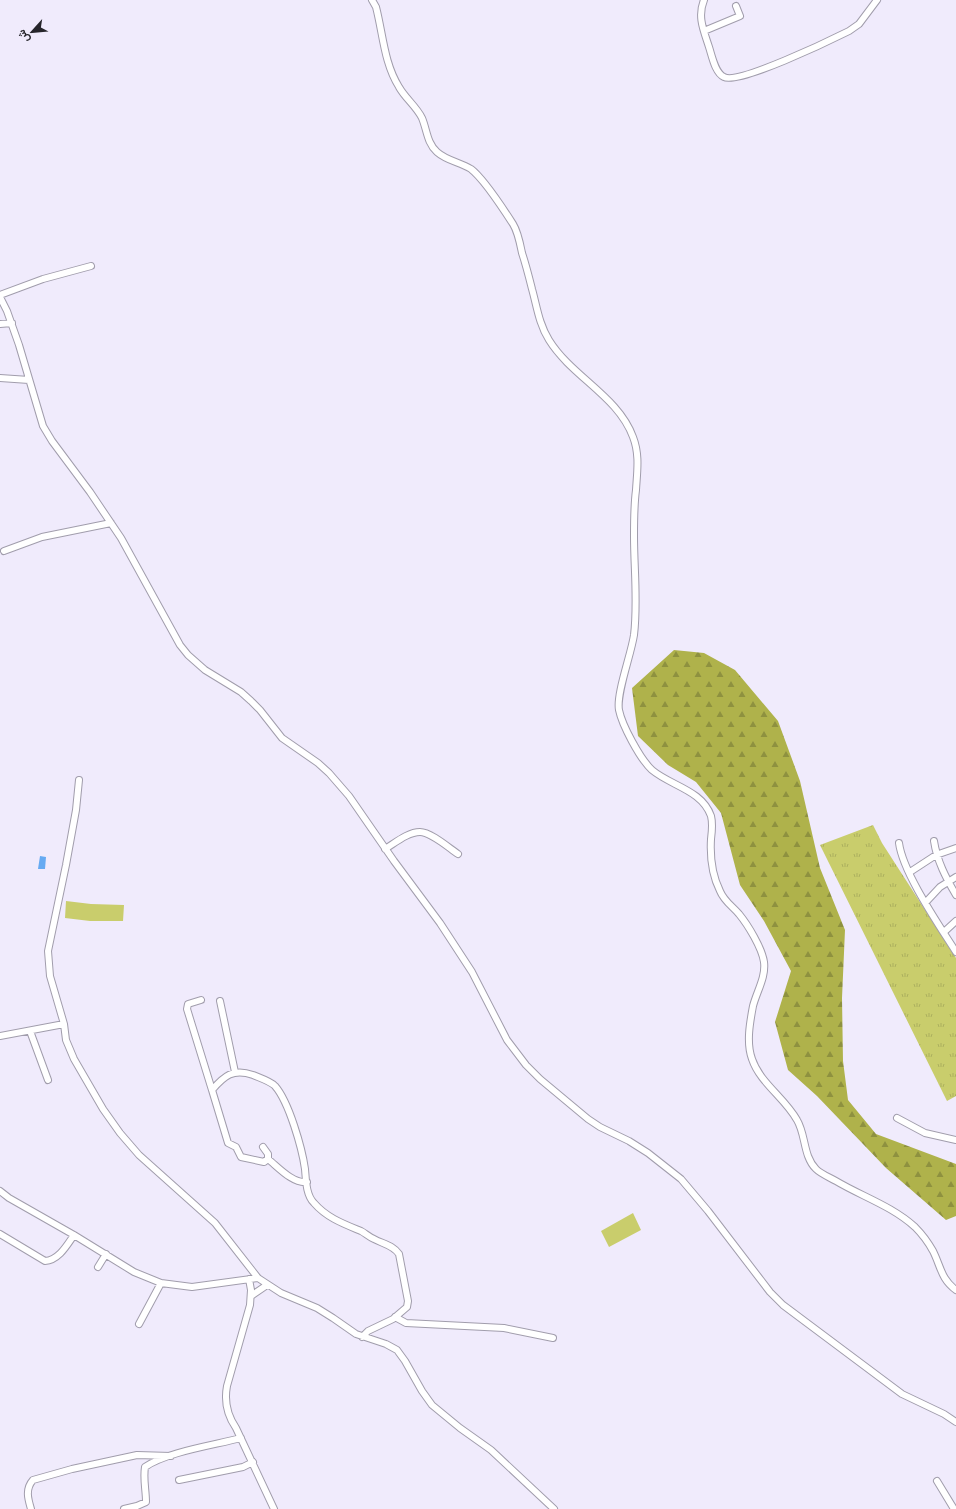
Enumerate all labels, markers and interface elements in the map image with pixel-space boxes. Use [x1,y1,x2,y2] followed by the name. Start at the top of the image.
[12,12,52,52] north arrow
[14,27,32,46] text: ش

